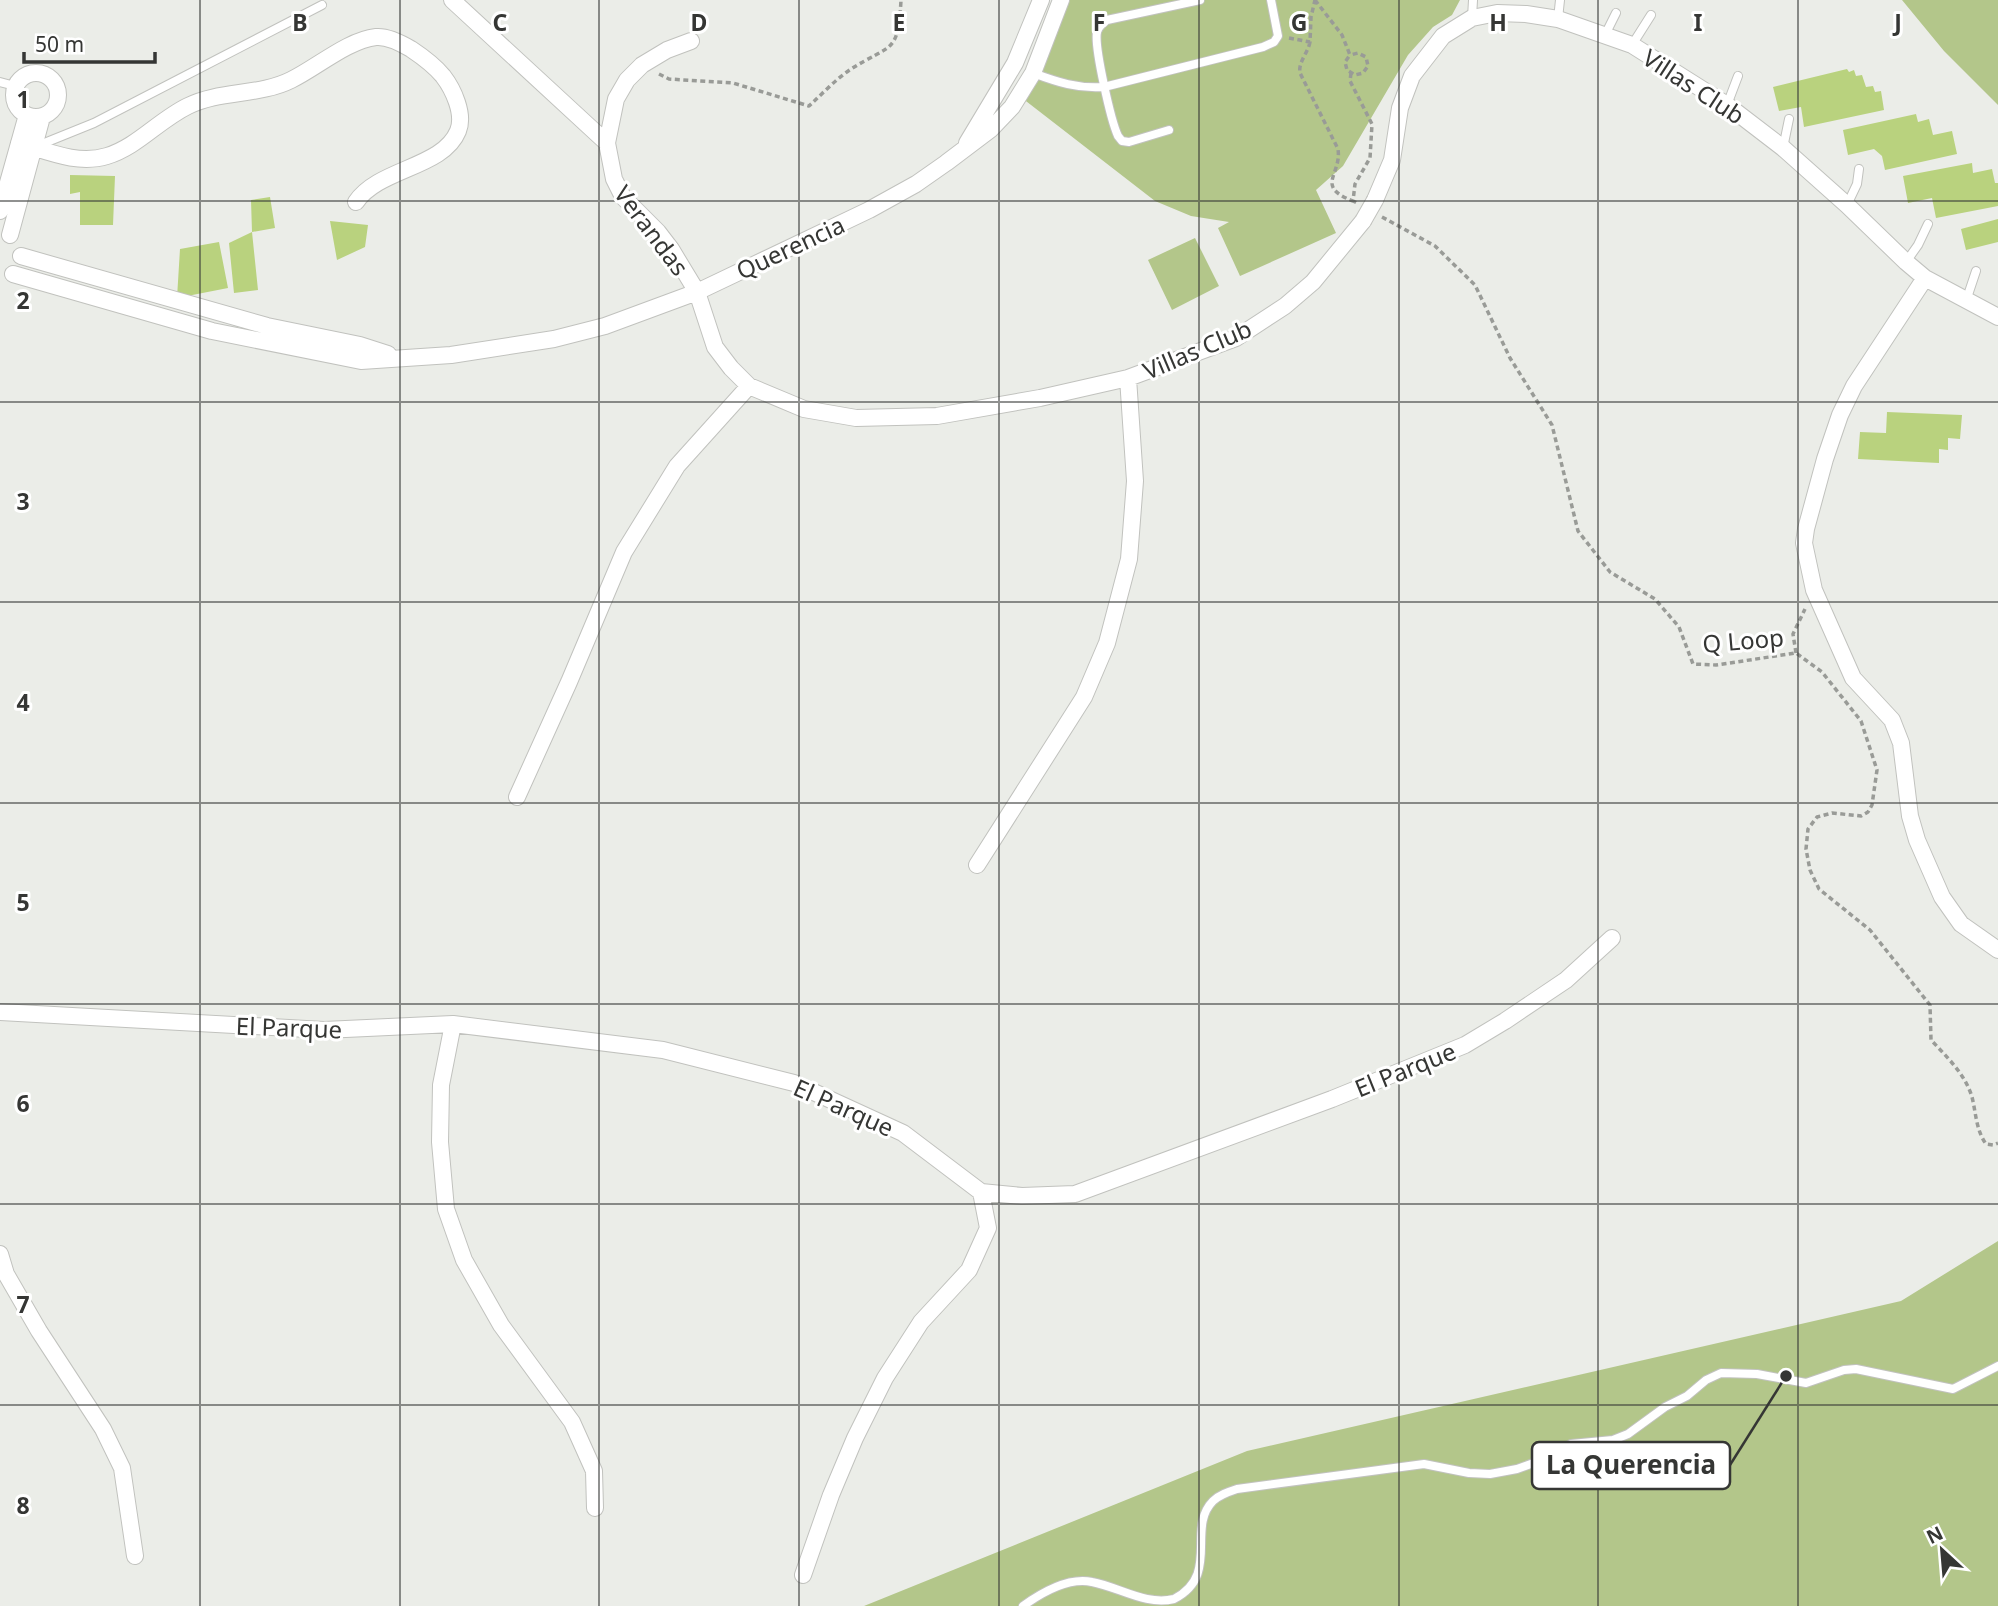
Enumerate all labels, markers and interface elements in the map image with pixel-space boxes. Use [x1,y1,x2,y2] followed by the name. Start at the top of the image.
[292,6,308,38] text: B
[493,6,508,38] text: C
[691,6,707,38] text: D
[893,6,905,38] text: E
[1093,6,1105,38] text: F
[1291,6,1307,38] text: G
[1489,6,1507,38] text: H
[1694,6,1703,38] text: I
[1892,6,1902,38] text: J
[24,21,156,65] scale bar
[35,30,84,58] text: 50 m
[1637,41,1751,131] street label: Villas Club
[16,83,30,115] text: 1
[607,178,697,282] street label: Verandas
[730,208,850,286] street label: Querencia
[16,284,30,316] text: 2
[1138,311,1256,387] street label: Villas Club
[16,485,30,517] text: 3
[1701,620,1785,660] street label: Q Loop
[16,686,30,718] text: 4
[16,886,30,918] text: 5
[235,1009,343,1045] street label: El Parque
[1350,1034,1460,1104] street label: El Parque
[789,1070,899,1144] street label: El Parque
[16,1087,30,1119] text: 6
[16,1288,30,1320] text: 7
[1532,1442,1730,1489] callout: La Querencia
[1546,1446,1716,1482] text: La Querencia
[16,1489,30,1521] text: 8
[1907,1515,1977,1585] north arrow
[1922,1520,1947,1550] text: N

